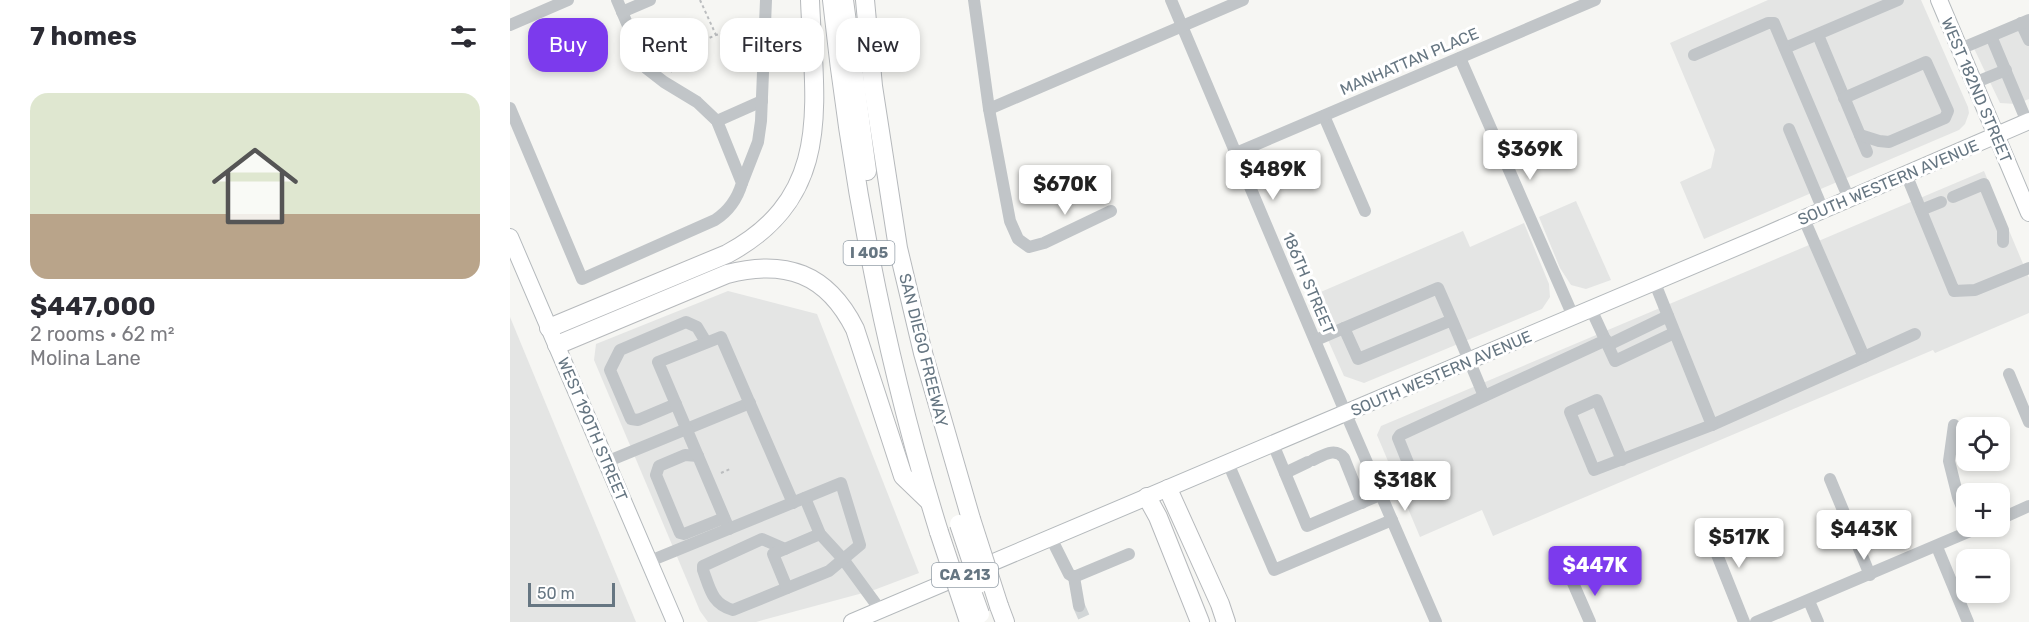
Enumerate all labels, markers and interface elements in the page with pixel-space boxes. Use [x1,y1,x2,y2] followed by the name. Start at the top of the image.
[1937,15,2016,166] street label: WEST 182ND STREET
[528,18,608,72] chip: Buy
[620,18,708,72] chip: Rent
[720,18,824,72] chip: Filters
[836,18,920,72] chip: New
[447,20,480,53] icon: filters
[30,21,137,52] text: 7 homes
[1337,24,1481,99] street label: MANHATTAN PLACE
[1488,130,1572,181] pin: $369K
[201,132,309,240] icon: home
[1795,136,1982,229] street label: SOUTH WESTERN AVENUE
[1497,137,1563,161] text: $369K
[1231,150,1315,201] pin: $489K
[1240,157,1306,181] text: $489K
[1023,165,1107,216] pin: $670K
[1033,172,1097,196] text: $670K
[1279,229,1339,337] street label: 186TH STREET
[844,241,895,265] road number: I 405
[895,271,952,429] street label: SAN DIEGO FREEWAY
[30,291,156,322] text: $447,000
[30,322,175,346] text: 2 rooms · 62 m²
[1348,327,1535,420] street label: SOUTH WESTERN AVENUE
[30,346,141,370] text: Molina Lane
[554,354,631,504] street label: WEST 190TH STREET
[1956,417,2010,603] map controls
[1956,417,2010,471] button: locate
[1363,461,1447,512] pin: $318K
[1373,468,1437,492] text: $318K
[1956,483,2010,537] button: +
[1822,510,1906,561] pin: $443K
[1830,517,1898,541] text: $443K
[1697,518,1781,569] pin: $517K
[1709,525,1769,549] text: $517K
[1553,546,1637,597] pin: $447K
[1956,549,2010,603] button: −
[1563,553,1627,577] text: $447K
[932,563,998,587] road number: CA 213
[528,580,615,608] scale bar
[537,584,575,603] text: 50 m

